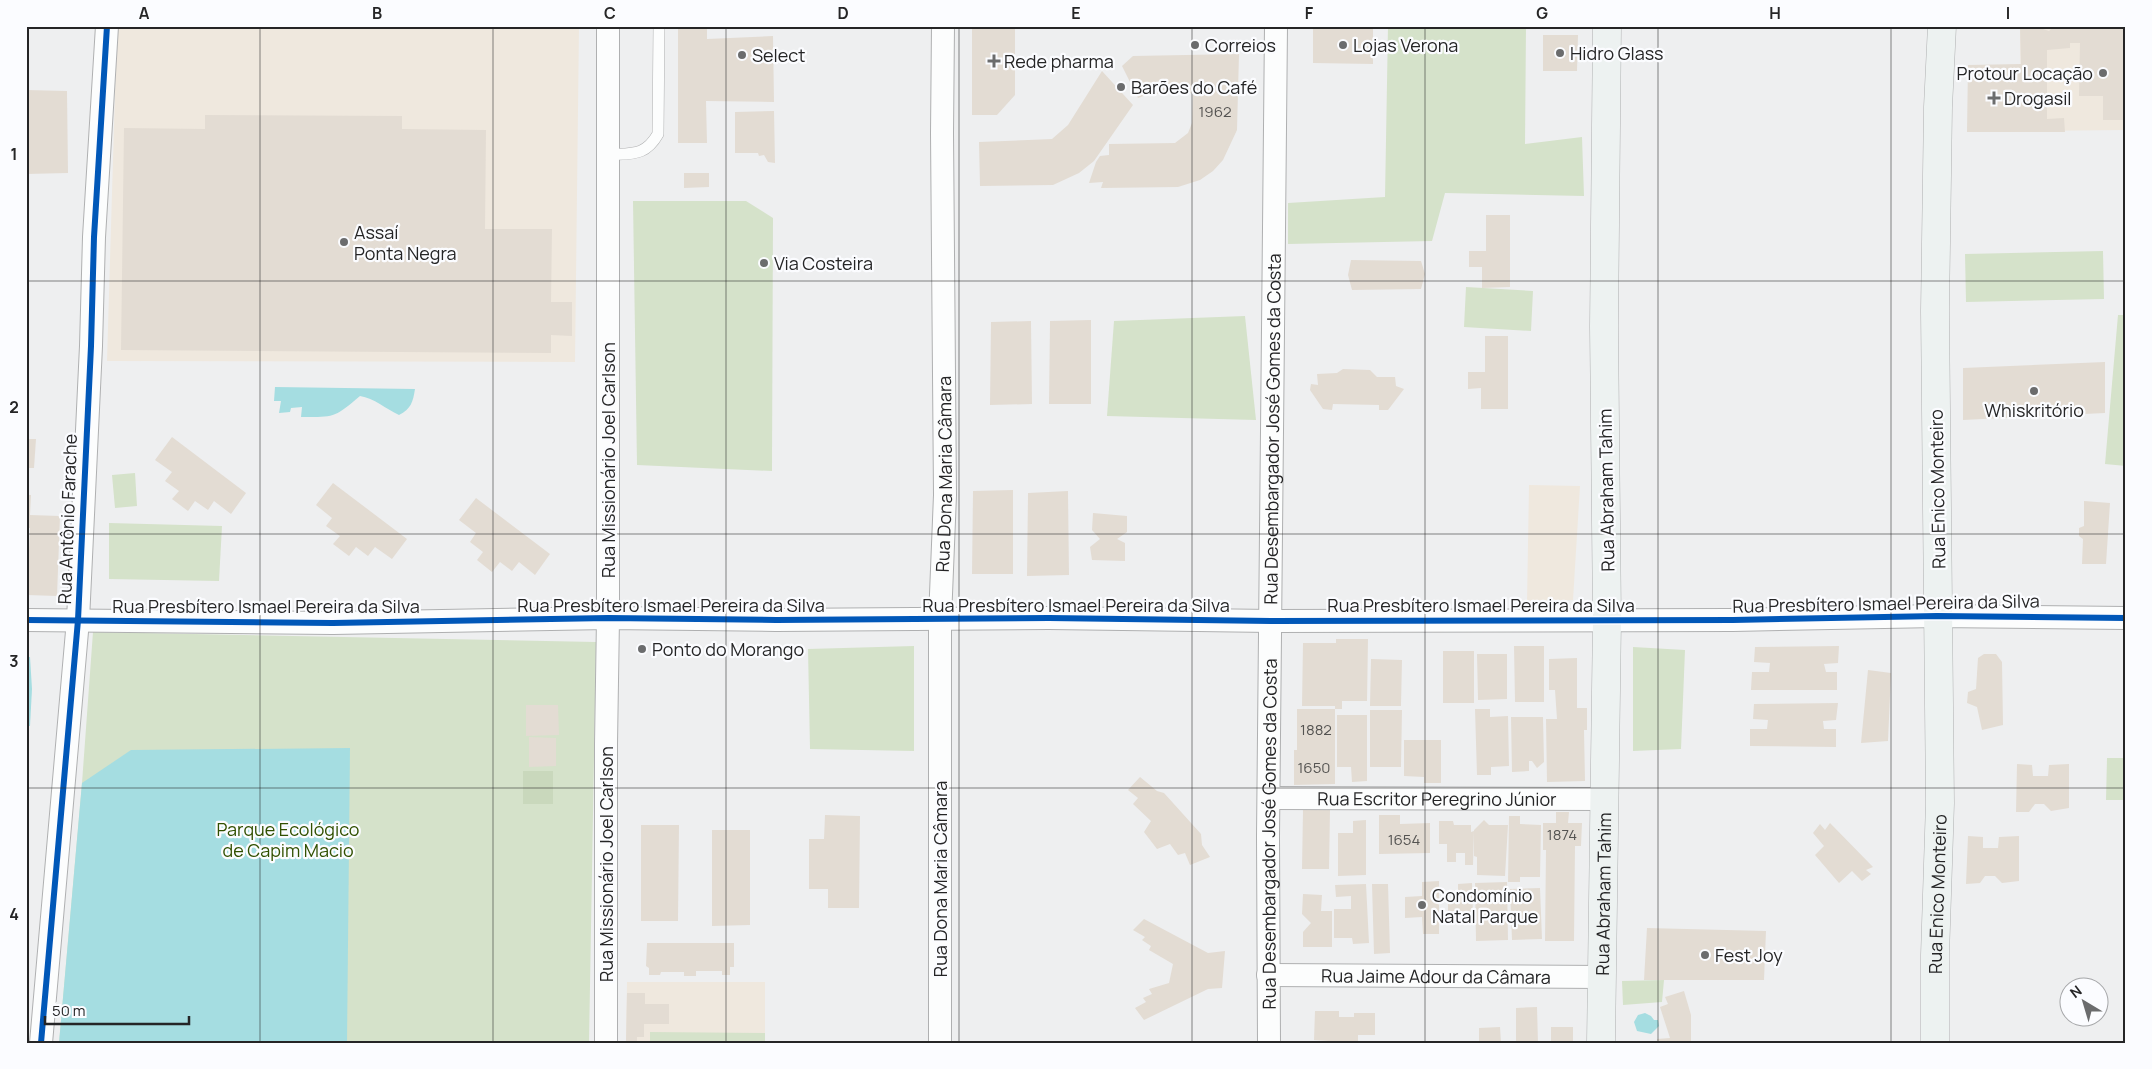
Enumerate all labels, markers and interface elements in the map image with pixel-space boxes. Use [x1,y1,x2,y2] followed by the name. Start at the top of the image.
[139,2,150,24] text: A
[372,2,382,24] text: B
[604,2,616,24] text: C
[837,2,849,24] text: D
[1071,2,1081,24] text: E
[1305,2,1314,24] text: F
[1536,2,1548,24] text: G
[1769,2,1781,24] text: H
[2006,2,2010,24] text: I
[1205,33,1276,57] place label: Correios
[1353,33,1458,57] place label: Lojas Verona
[1189,39,1201,51] marker: Correios
[1337,39,1349,51] marker: Lojas Verona
[1570,41,1664,65] place label: Hidro Glass
[752,43,806,67] place label: Select
[1554,47,1566,59] marker: Hidro Glass
[736,49,748,61] marker: Select
[1004,49,1114,73] place label: Rede pharma
[988,55,1000,67] marker: Rede pharma
[1957,61,2093,85] place label: Protour Locação
[2097,67,2109,79] marker: Protour Locação
[1131,75,1257,99] place label: Barões do Café
[1115,81,1127,93] marker: Barões do Café
[2004,86,2072,110] place label: Drogasil
[1988,92,2000,104] marker: Drogasil
[1198,101,1232,122] house number: 1962
[10,143,18,165] text: 1
[354,220,457,265] place label: Assaí Ponta Negra
[338,236,350,248] marker: Assaí Ponta Negra
[774,251,873,275] place label: Via Costeira
[1258,253,1286,605] street label: Rua Desembargador José Gomes da Costa
[758,257,770,269] marker: Via Costeira
[596,342,620,578] street label: Rua Missionário Joel Carlson
[930,376,957,573] street label: Rua Dona Maria Câmara
[2028,385,2040,397] marker: Whiskritório
[9,396,19,418] text: 2
[1984,398,2084,422] place label: Whiskritório
[1593,408,1619,572] street label: Rua Abraham Tahim
[1924,409,1950,569] street label: Rua Enico Monteiro
[52,433,82,605] street label: Rua Antônio Farache
[1732,588,2040,618] street label: Rua Presbítero Ismael Pereira da Silva
[517,593,825,617] street label: Rua Presbítero Ismael Pereira da Silva
[922,593,1230,617] street label: Rua Presbítero Ismael Pereira da Silva
[1327,593,1635,617] street label: Rua Presbítero Ismael Pereira da Silva
[112,594,420,618] street label: Rua Presbítero Ismael Pereira da Silva
[652,637,804,661] place label: Ponto do Morango
[636,643,648,655] marker: Ponto do Morango
[9,650,19,672] text: 3
[1256,658,1282,1010] street label: Rua Desembargador José Gomes da Costa
[1300,719,1332,740] house number: 1882
[594,746,618,982] street label: Rua Missionário Joel Carlson
[1298,757,1330,778] house number: 1650
[928,781,952,977] street label: Rua Dona Maria Câmara
[1317,786,1557,811] street label: Rua Escritor Peregrino Júnior
[1590,812,1616,976] street label: Rua Abraham Tahim
[1923,814,1952,974] street label: Rua Enico Monteiro
[216,817,360,862] park label: Parque Ecológico de Capim Macio
[1547,824,1577,845] house number: 1874
[1388,829,1420,850] house number: 1654
[1432,883,1538,928] place label: Condomínio Natal Parque
[1416,899,1428,911] marker: Condomínio Natal Parque
[9,903,19,925] text: 4
[1715,943,1783,967] place label: Fest Joy
[1699,949,1711,961] marker: Fest Joy
[1321,963,1551,989] street label: Rua Jaime Adour da Câmara
[2060,976,2110,1026] north arrow
[2066,981,2086,1002] text: N
[45,994,189,1026] scale bar
[52,1000,86,1021] text: 50 m

